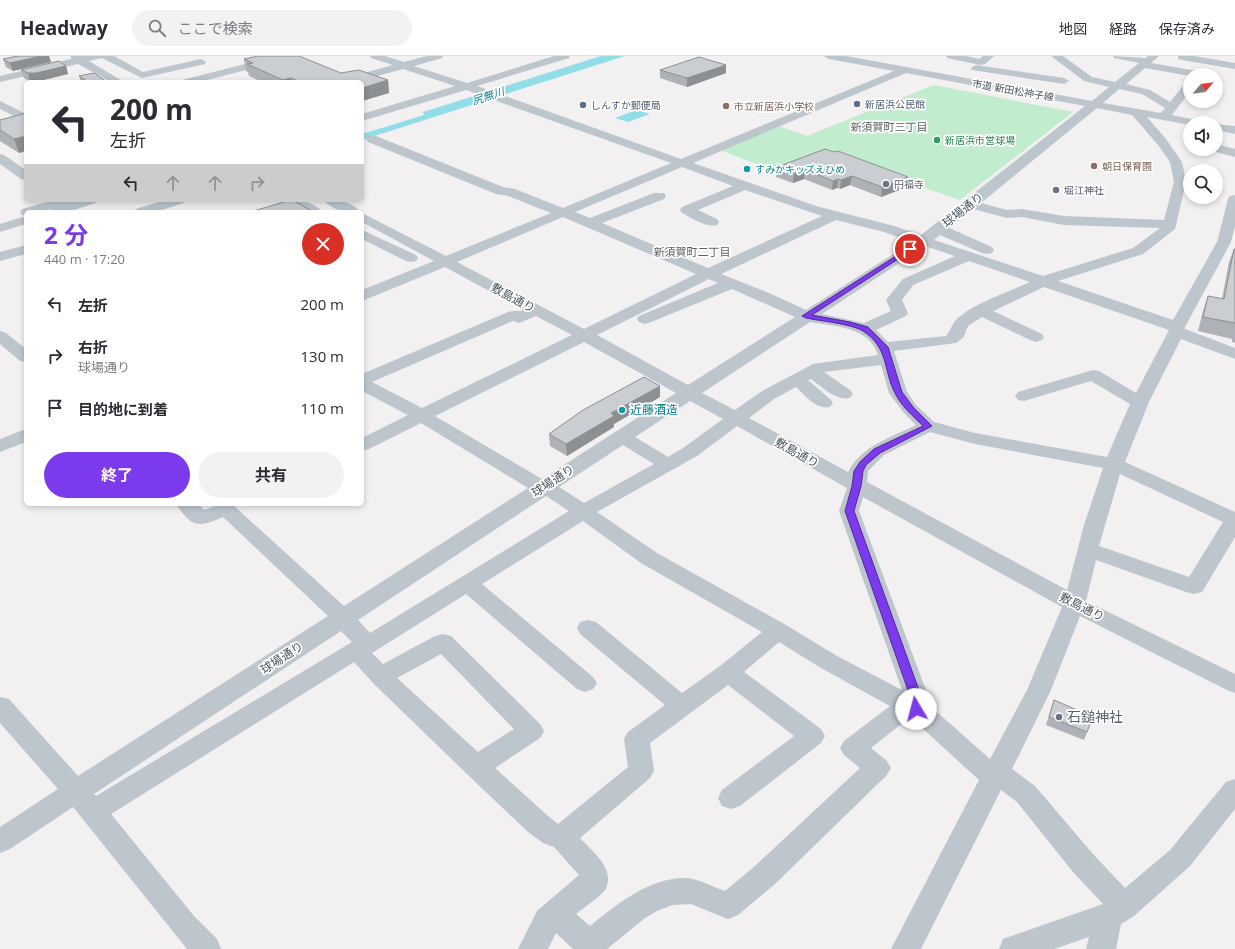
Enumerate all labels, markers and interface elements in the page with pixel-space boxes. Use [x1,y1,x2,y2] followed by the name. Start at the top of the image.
[132,10,412,46] search box
[20,15,108,41] text: Headway
[146,17,168,39] icon: search
[178,18,253,38] text: ここで検索
[1059,19,1087,38] text: 地図
[1109,19,1137,38] text: 経路
[1159,19,1215,38] text: 保存済み
[1183,68,1223,108] north arrow
[1183,68,1223,204] map controls
[971,76,1055,104] street label: 市道 新田松神子線
[470,83,507,108] water label: 尻無川
[110,90,193,128] text: 200 m
[44,96,96,148] icon: left
[865,97,925,111] place label: 新居浜公民館
[591,98,661,112] place label: しんすか郵便局
[734,99,814,113] place label: 市立新居浜小学校
[852,99,862,109] marker: 新居浜公民館
[578,100,588,110] marker: しんすか郵便局
[721,101,731,111] marker: 市立新居浜小学校
[1183,116,1223,156] button: sound
[851,119,928,134] district label: 新須賀町三丁目
[110,128,146,152] text: 左折
[945,133,1015,147] place label: 新居浜市営球場
[932,135,942,145] marker: 新居浜市営球場
[1102,159,1152,173] place label: 朝日保育園
[1089,161,1099,171] marker: 朝日保育園
[755,162,845,176] place label: すみかキッズえひめ
[742,164,752,174] marker: すみかキッズえひめ
[1183,164,1223,204] button: search
[120,172,142,194] icon: left
[162,172,184,194] icon: ahead
[204,172,226,194] icon: ahead
[246,172,268,194] icon: right
[894,177,924,191] place label: 円福寺
[881,179,891,189] marker: 円福寺
[1064,183,1104,197] place label: 堀江神社
[1051,185,1061,195] marker: 堀江神社
[939,188,987,231] street label: 球場通り
[44,218,88,251] text: 2 分
[302,223,344,265] button: close
[893,232,927,266] pin
[899,238,921,260] icon: arrive
[654,244,731,259] district label: 新須賀町二丁目
[44,250,125,268] text: 440 m · 17:20
[488,279,538,316] street label: 敷島通り
[44,293,66,315] icon: left
[300,294,344,314] text: 200 m
[78,295,108,315] text: 左折
[78,337,108,357] text: 右折
[44,345,66,367] icon: right
[300,346,344,366] text: 130 m
[78,358,130,376] text: 球場通り
[44,397,66,419] icon: arrive
[300,398,344,418] text: 110 m
[78,399,168,419] text: 目的地に到着
[630,401,678,418] place label: 近藤酒造
[617,405,627,415] marker: 近藤酒造
[772,433,822,472] street label: 敷島通り
[44,452,190,498] button: 終了
[198,452,344,498] button: 共有
[528,460,577,501] street label: 球場通り
[1057,588,1107,625] street label: 敷島通り
[257,637,306,678] street label: 球場通り
[895,688,937,730] position arrow
[1067,707,1123,726] place label: 石鎚神社
[1054,712,1064,722] marker: 石鎚神社

